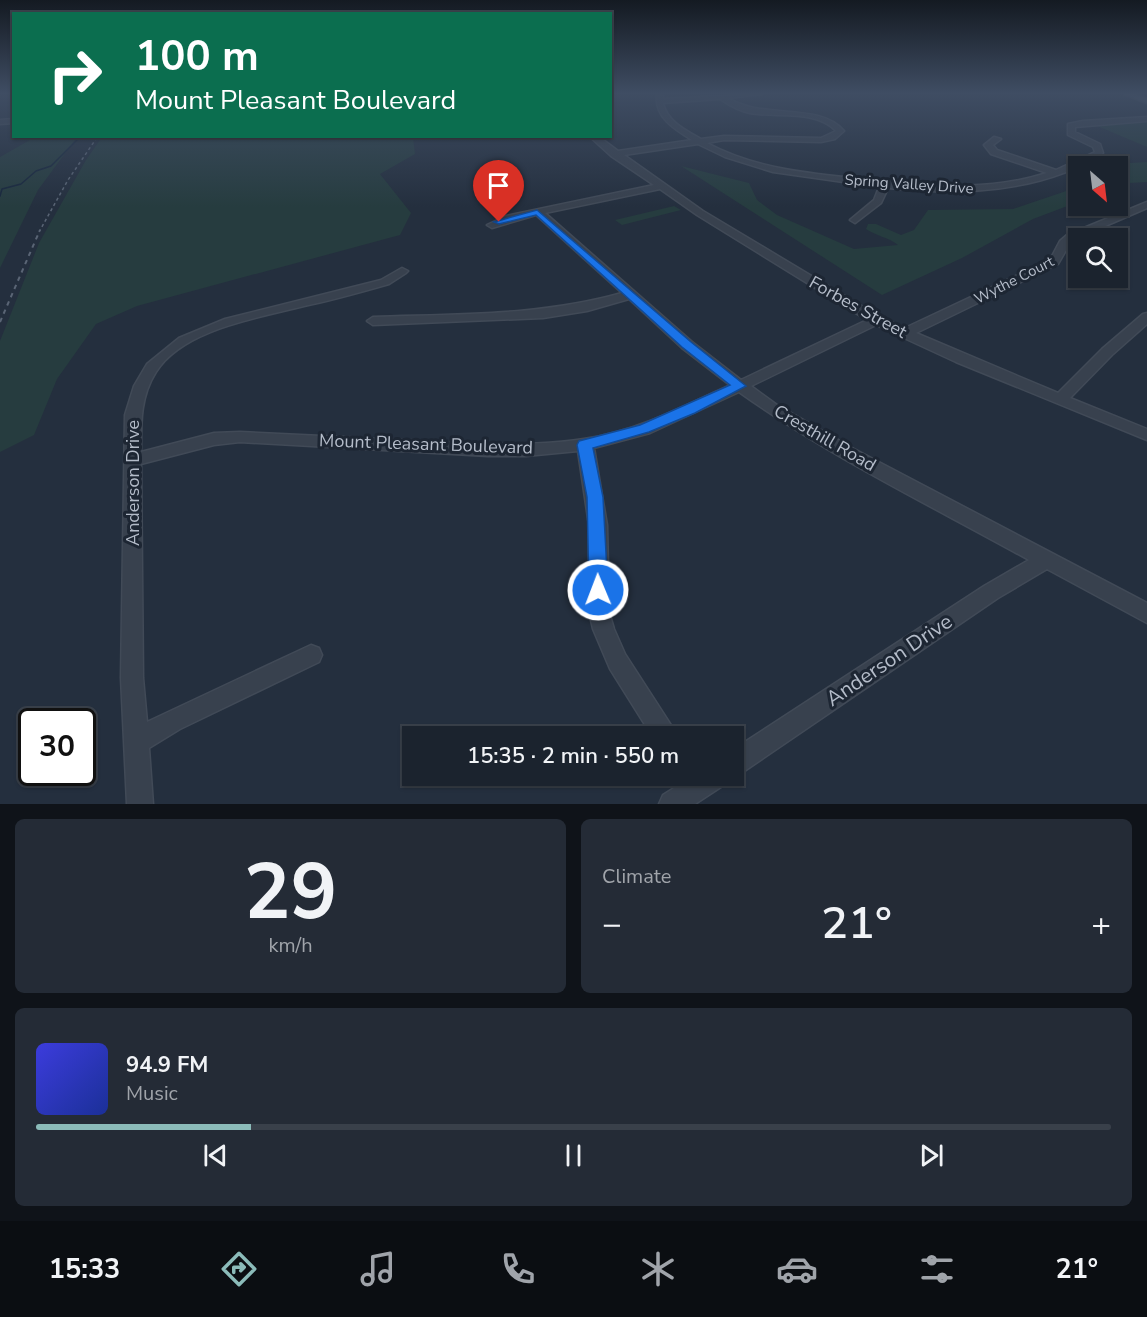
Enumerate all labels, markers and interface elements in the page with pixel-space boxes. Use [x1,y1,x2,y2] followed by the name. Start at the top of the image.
[135,28,259,85] text: 100 m
[36,36,114,114] icon: right
[135,82,456,119] text: Mount Pleasant Boulevard
[1068,156,1128,216] north arrow
[1068,156,1128,288] map controls
[473,160,524,222] pin
[482,169,515,202] icon: arrive
[844,170,974,198] street label: Spring Valley Drive
[1068,228,1128,288] button: search
[971,251,1058,309] street label: Wythe Court
[805,270,912,344] street label: Forbes Street
[769,399,881,477] street label: Cresthill Road
[121,420,145,546] street label: Anderson Drive
[319,428,533,460] street label: Mount Pleasant Boulevard
[566,558,630,622] position arrow
[820,607,958,713] street label: Anderson Drive
[18,708,96,786] speed limit sign: 30
[467,741,679,771] text: 15:35 · 2 min · 550 m
[244,839,337,946] text: 29
[602,863,671,890] text: Climate
[821,893,892,954] text: 21°
[602,902,622,947] text: −
[1091,902,1111,947] text: +
[268,932,313,959] text: km/h
[126,1050,208,1080] text: 94.9 FM
[126,1080,178,1107] text: Music
[199,1139,232,1172] icon: previous
[557,1139,590,1172] icon: pause
[915,1139,948,1172] icon: next
[218,1248,260,1290] icon: directions
[357,1248,399,1290] icon: music
[497,1248,539,1290] icon: phone
[637,1248,679,1290] icon: climate
[776,1248,818,1290] icon: car
[916,1248,958,1290] icon: filters
[49,1251,120,1288] text: 15:33
[1055,1251,1098,1288] text: 21°

